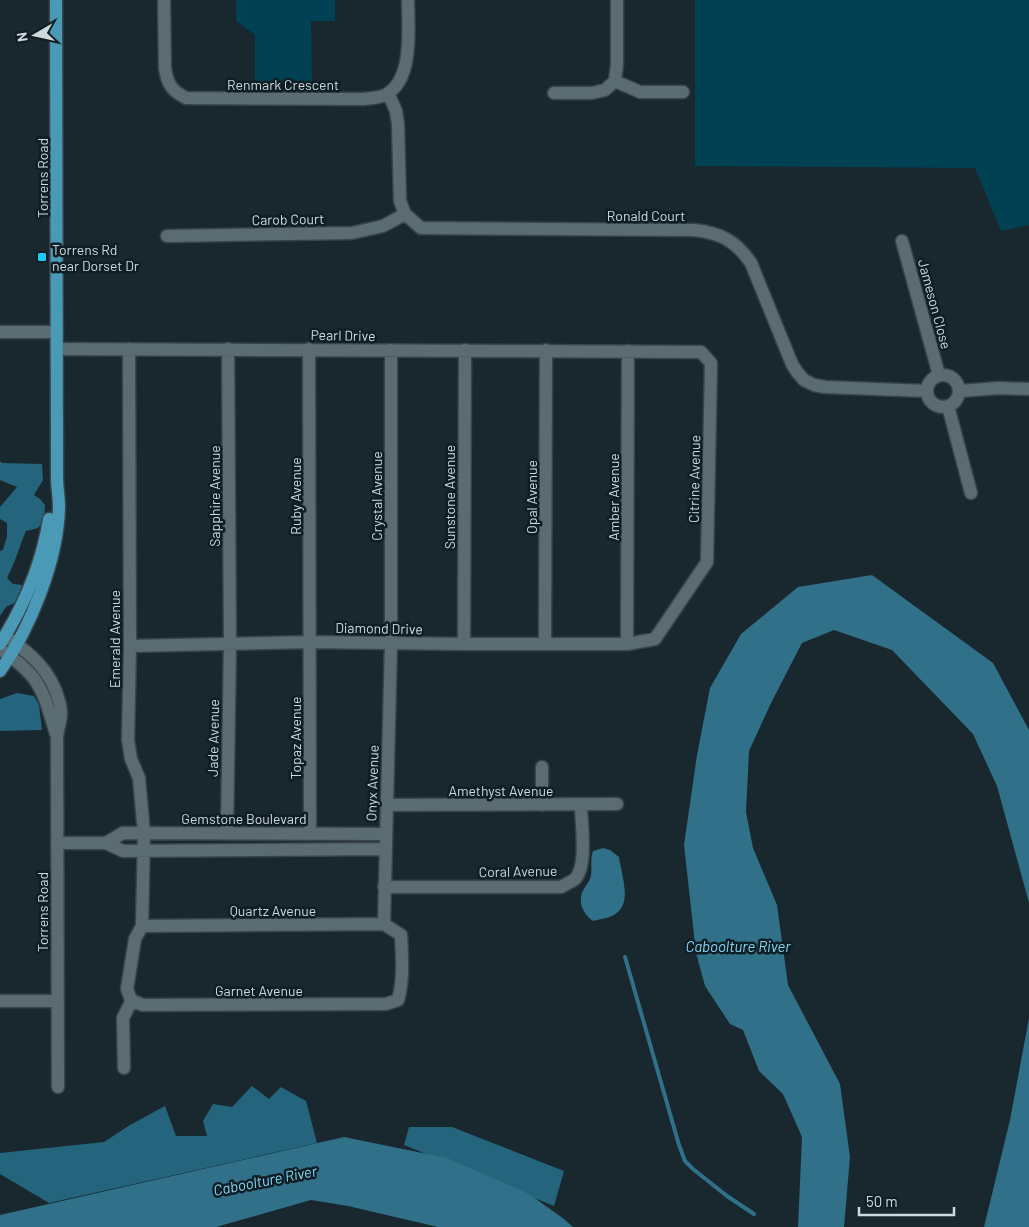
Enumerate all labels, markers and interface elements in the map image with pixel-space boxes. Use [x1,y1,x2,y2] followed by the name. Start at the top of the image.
[10,10,60,60] north arrow
[13,31,31,43] text: N
[227,76,339,93] street label: Renmark Crescent
[34,138,51,218] street label: Torrens Road
[607,207,685,224] street label: Ronald Court
[252,210,324,228] street label: Carob Court
[52,241,139,274] place label: Torrens Rd near Dorset Dr
[36,251,48,263] marker: Torrens Rd near Dorset Dr
[915,257,955,351] street label: Jameson Close
[310,326,376,344] street label: Pearl Drive
[685,435,703,523] street label: Citrine Avenue
[206,445,223,547] street label: Sapphire Avenue
[441,445,458,549] street label: Sunstone Avenue
[368,451,385,541] street label: Crystal Avenue
[605,453,622,541] street label: Amber Avenue
[287,457,304,535] street label: Ruby Avenue
[523,460,540,534] street label: Opal Avenue
[106,590,123,688] street label: Emerald Avenue
[335,619,423,637] street label: Diamond Drive
[287,696,304,780] street label: Topaz Avenue
[204,699,222,777] street label: Jade Avenue
[362,744,382,822] street label: Onyx Avenue
[449,782,554,799] street label: Amethyst Avenue
[181,810,307,827] street label: Gemstone Boulevard
[478,862,558,880] street label: Coral Avenue
[34,872,51,952] street label: Torrens Road
[230,902,316,919] street label: Quartz Avenue
[685,937,791,955] water label: Caboolture River
[215,982,303,999] street label: Garnet Avenue
[212,1161,319,1199] water label: Caboolture River
[859,1184,954,1216] scale bar
[866,1192,898,1210] text: 50 m

